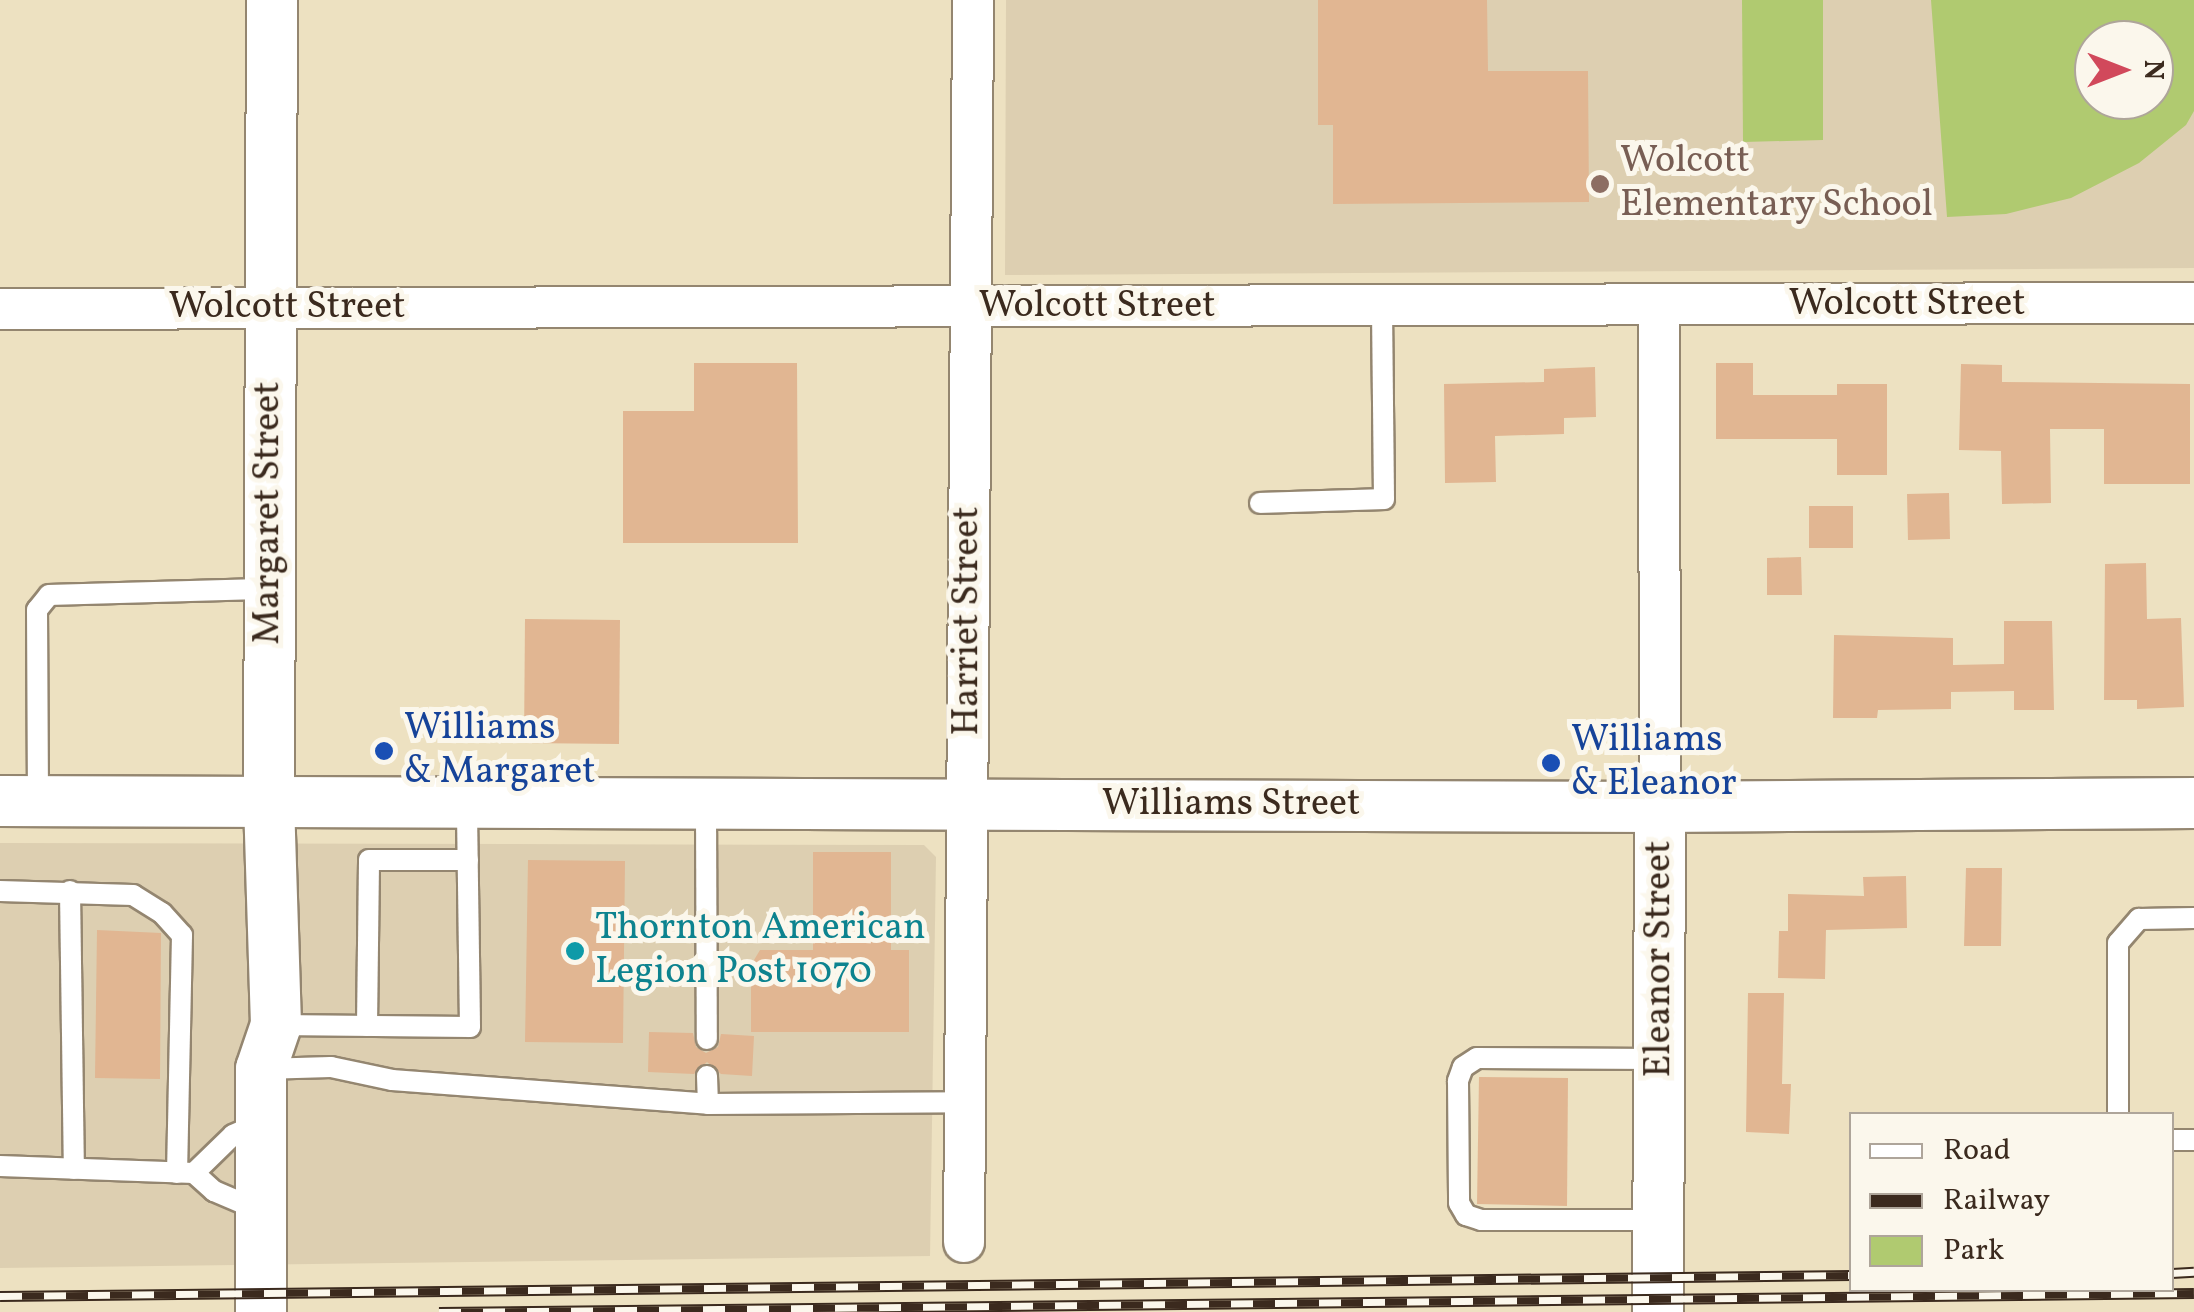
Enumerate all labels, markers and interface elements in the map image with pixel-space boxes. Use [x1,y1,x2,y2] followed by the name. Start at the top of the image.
[2074,20,2174,120] north arrow
[2133,60,2172,80] text: N
[1620,139,1934,228] place label: Wolcott Elementary School
[1589,173,1611,195] marker: Wolcott Elementary School
[1789,282,2025,328] street label: Wolcott Street
[979,284,1215,330] street label: Wolcott Street
[169,285,405,331] street label: Wolcott Street
[246,381,292,645] street label: Margaret Street
[945,506,991,736] street label: Harriet Street
[404,706,596,796] place label: Williams & Margaret
[1571,718,1737,808] place label: Williams & Eleanor
[373,740,395,762] marker: Williams & Margaret
[1540,752,1562,774] marker: Williams & Eleanor
[1102,782,1360,828] street label: Williams Street
[1637,840,1683,1078] street label: Eleanor Street
[595,906,926,996] place label: Thornton American Legion Post 1070
[564,940,586,962] marker: Thornton American Legion Post 1070
[1849,1112,2174,1292] legend
[1943,1130,2011,1172] text: Road
[1943,1180,2050,1222] text: Railway
[1943,1230,2004,1272] text: Park

